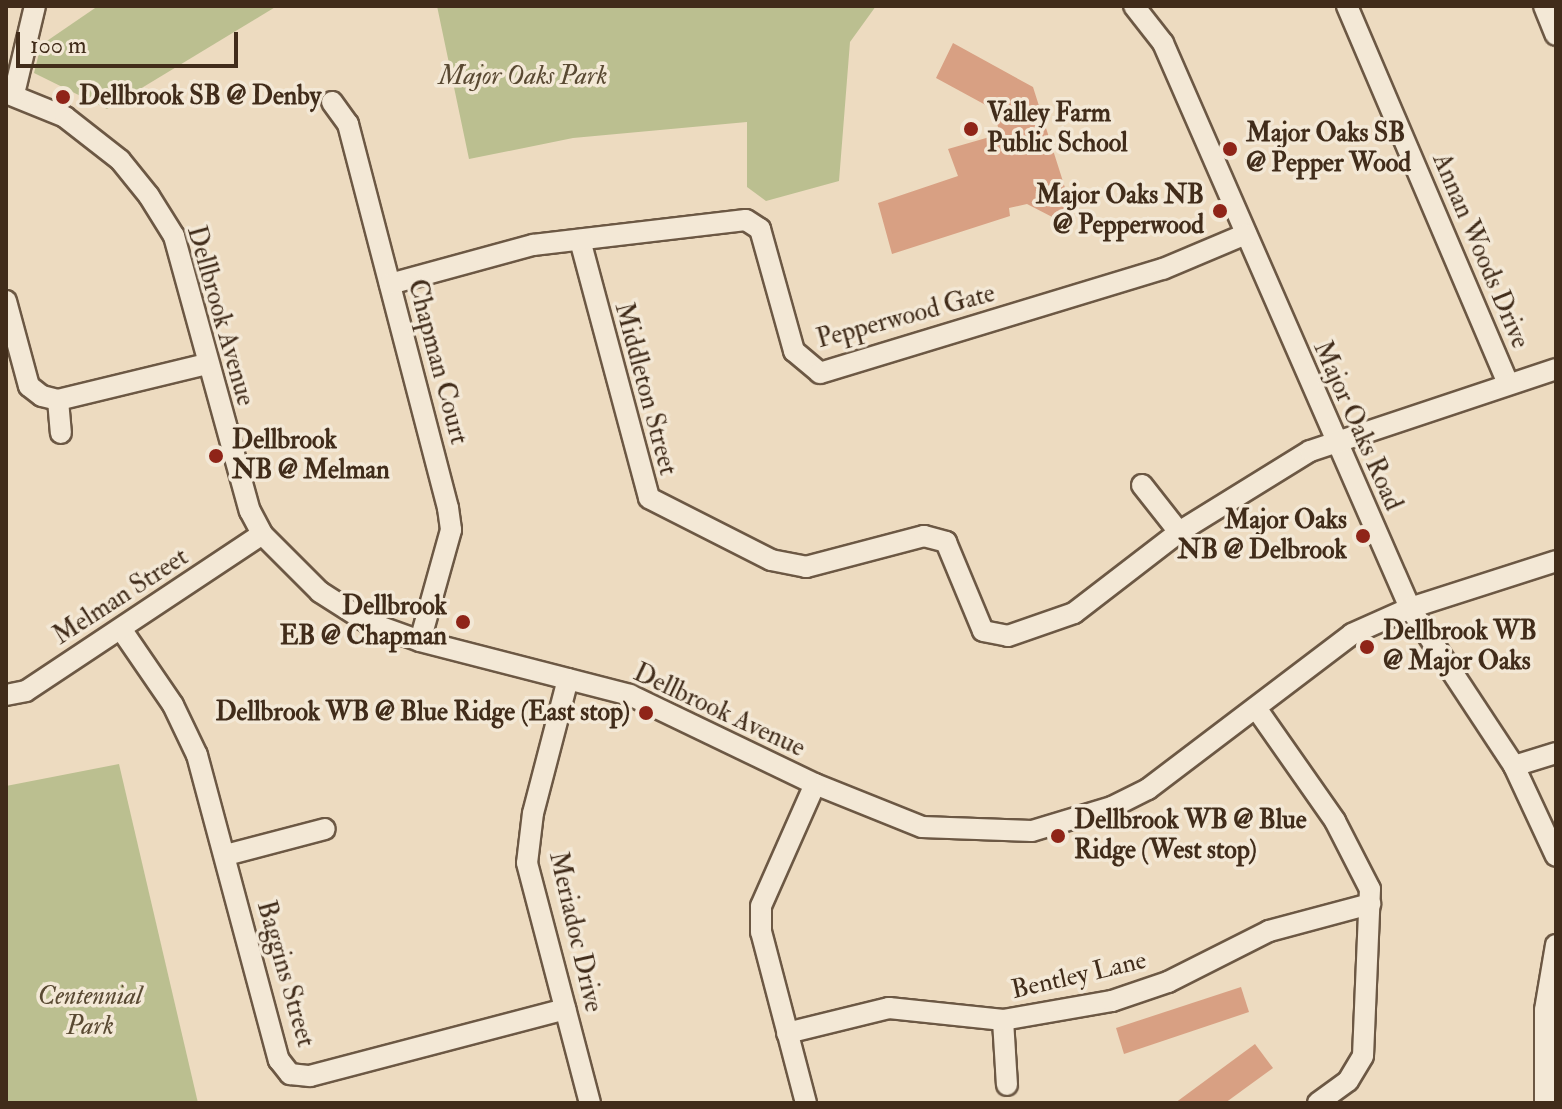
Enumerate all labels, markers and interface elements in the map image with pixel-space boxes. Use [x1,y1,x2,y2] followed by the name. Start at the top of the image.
[20,16,242,66] scale bar
[30,30,87,61] text: 100 m
[439,61,607,93] park label: Major Oaks Park
[79,81,321,113] place label: Dellbrook SB @ Denby
[54,88,72,106] marker: Dellbrook SB @ Denby
[987,98,1128,160] place label: Valley Farm Public School
[1246,118,1411,180] place label: Major Oaks SB @ Pepper Wood
[962,120,980,138] marker: Valley Farm Public School
[1221,140,1239,158] marker: Major Oaks SB @ Pepper Wood
[1425,149,1535,353] street label: Annan Woods Drive
[1036,180,1204,242] place label: Major Oaks NB @ Pepperwood
[1211,202,1229,220] marker: Major Oaks NB @ Pepperwood
[179,222,261,410] street label: Dellbrook Avenue
[400,276,474,448] street label: Chapman Court
[813,278,999,356] street label: Pepperwood Gate
[607,299,683,479] street label: Middleton Street
[1306,336,1408,516] street label: Major Oaks Road
[232,425,390,486] place label: Dellbrook NB @ Melman
[207,447,225,465] marker: Dellbrook NB @ Melman
[1178,505,1347,566] place label: Major Oaks NB @ Delbrook
[1354,527,1372,545] marker: Major Oaks NB @ Delbrook
[48,542,194,652] street label: Melman Street
[280,591,447,652] place label: Dellbrook EB @ Chapman
[454,613,472,631] marker: Dellbrook EB @ Chapman
[1383,616,1537,678] place label: Dellbrook WB @ Major Oaks
[1358,638,1376,656] marker: Dellbrook WB @ Major Oaks
[628,658,810,764] street label: Dellbrook Avenue
[215,697,630,729] place label: Dellbrook WB @ Blue Ridge (East stop)
[637,704,655,722] marker: Dellbrook WB @ Blue Ridge (East stop)
[1074,805,1307,866] place label: Dellbrook WB @ Blue Ridge (West stop)
[1049,827,1067,845] marker: Dellbrook WB @ Blue Ridge (West stop)
[541,849,609,1015] street label: Meriadoc Drive
[249,897,321,1051] street label: Baggins Street
[1008,945,1150,1007] street label: Bentley Lane
[38,981,142,1042] park label: Centennial Park

